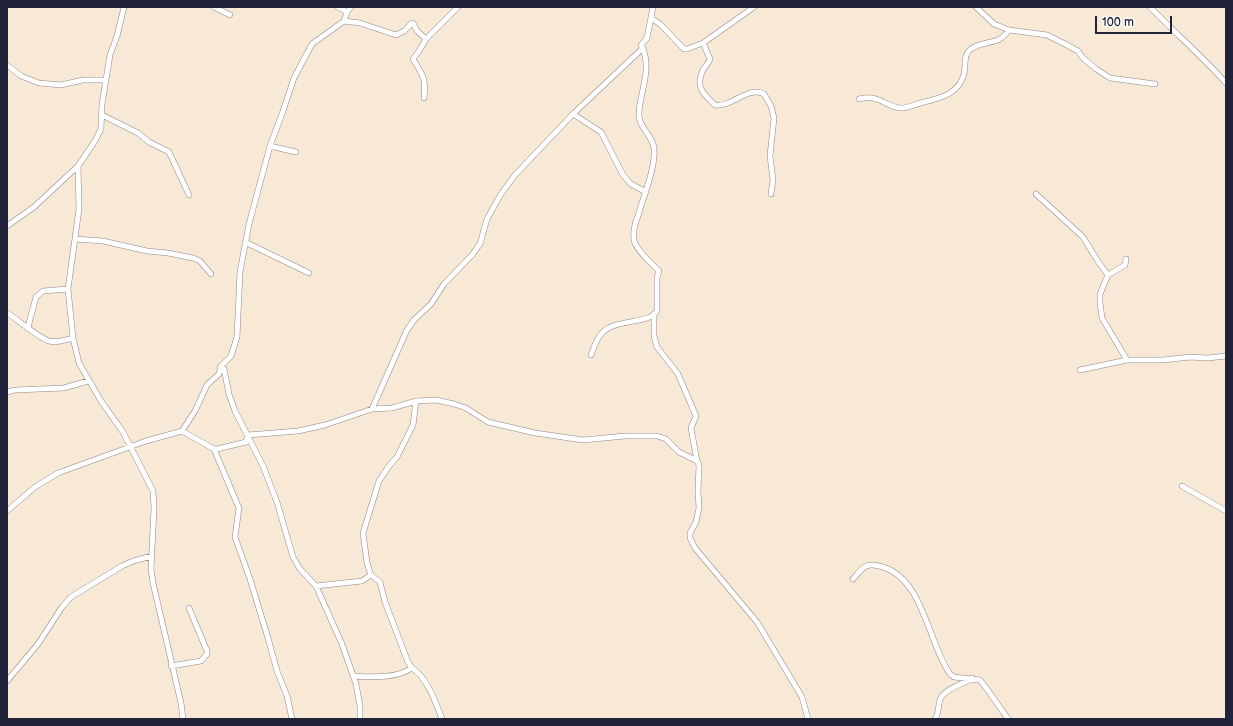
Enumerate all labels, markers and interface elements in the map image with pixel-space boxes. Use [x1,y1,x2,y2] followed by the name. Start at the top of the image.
[1097,8,1174,34] scale bar
[1102,15,1134,30] text: 100 m

